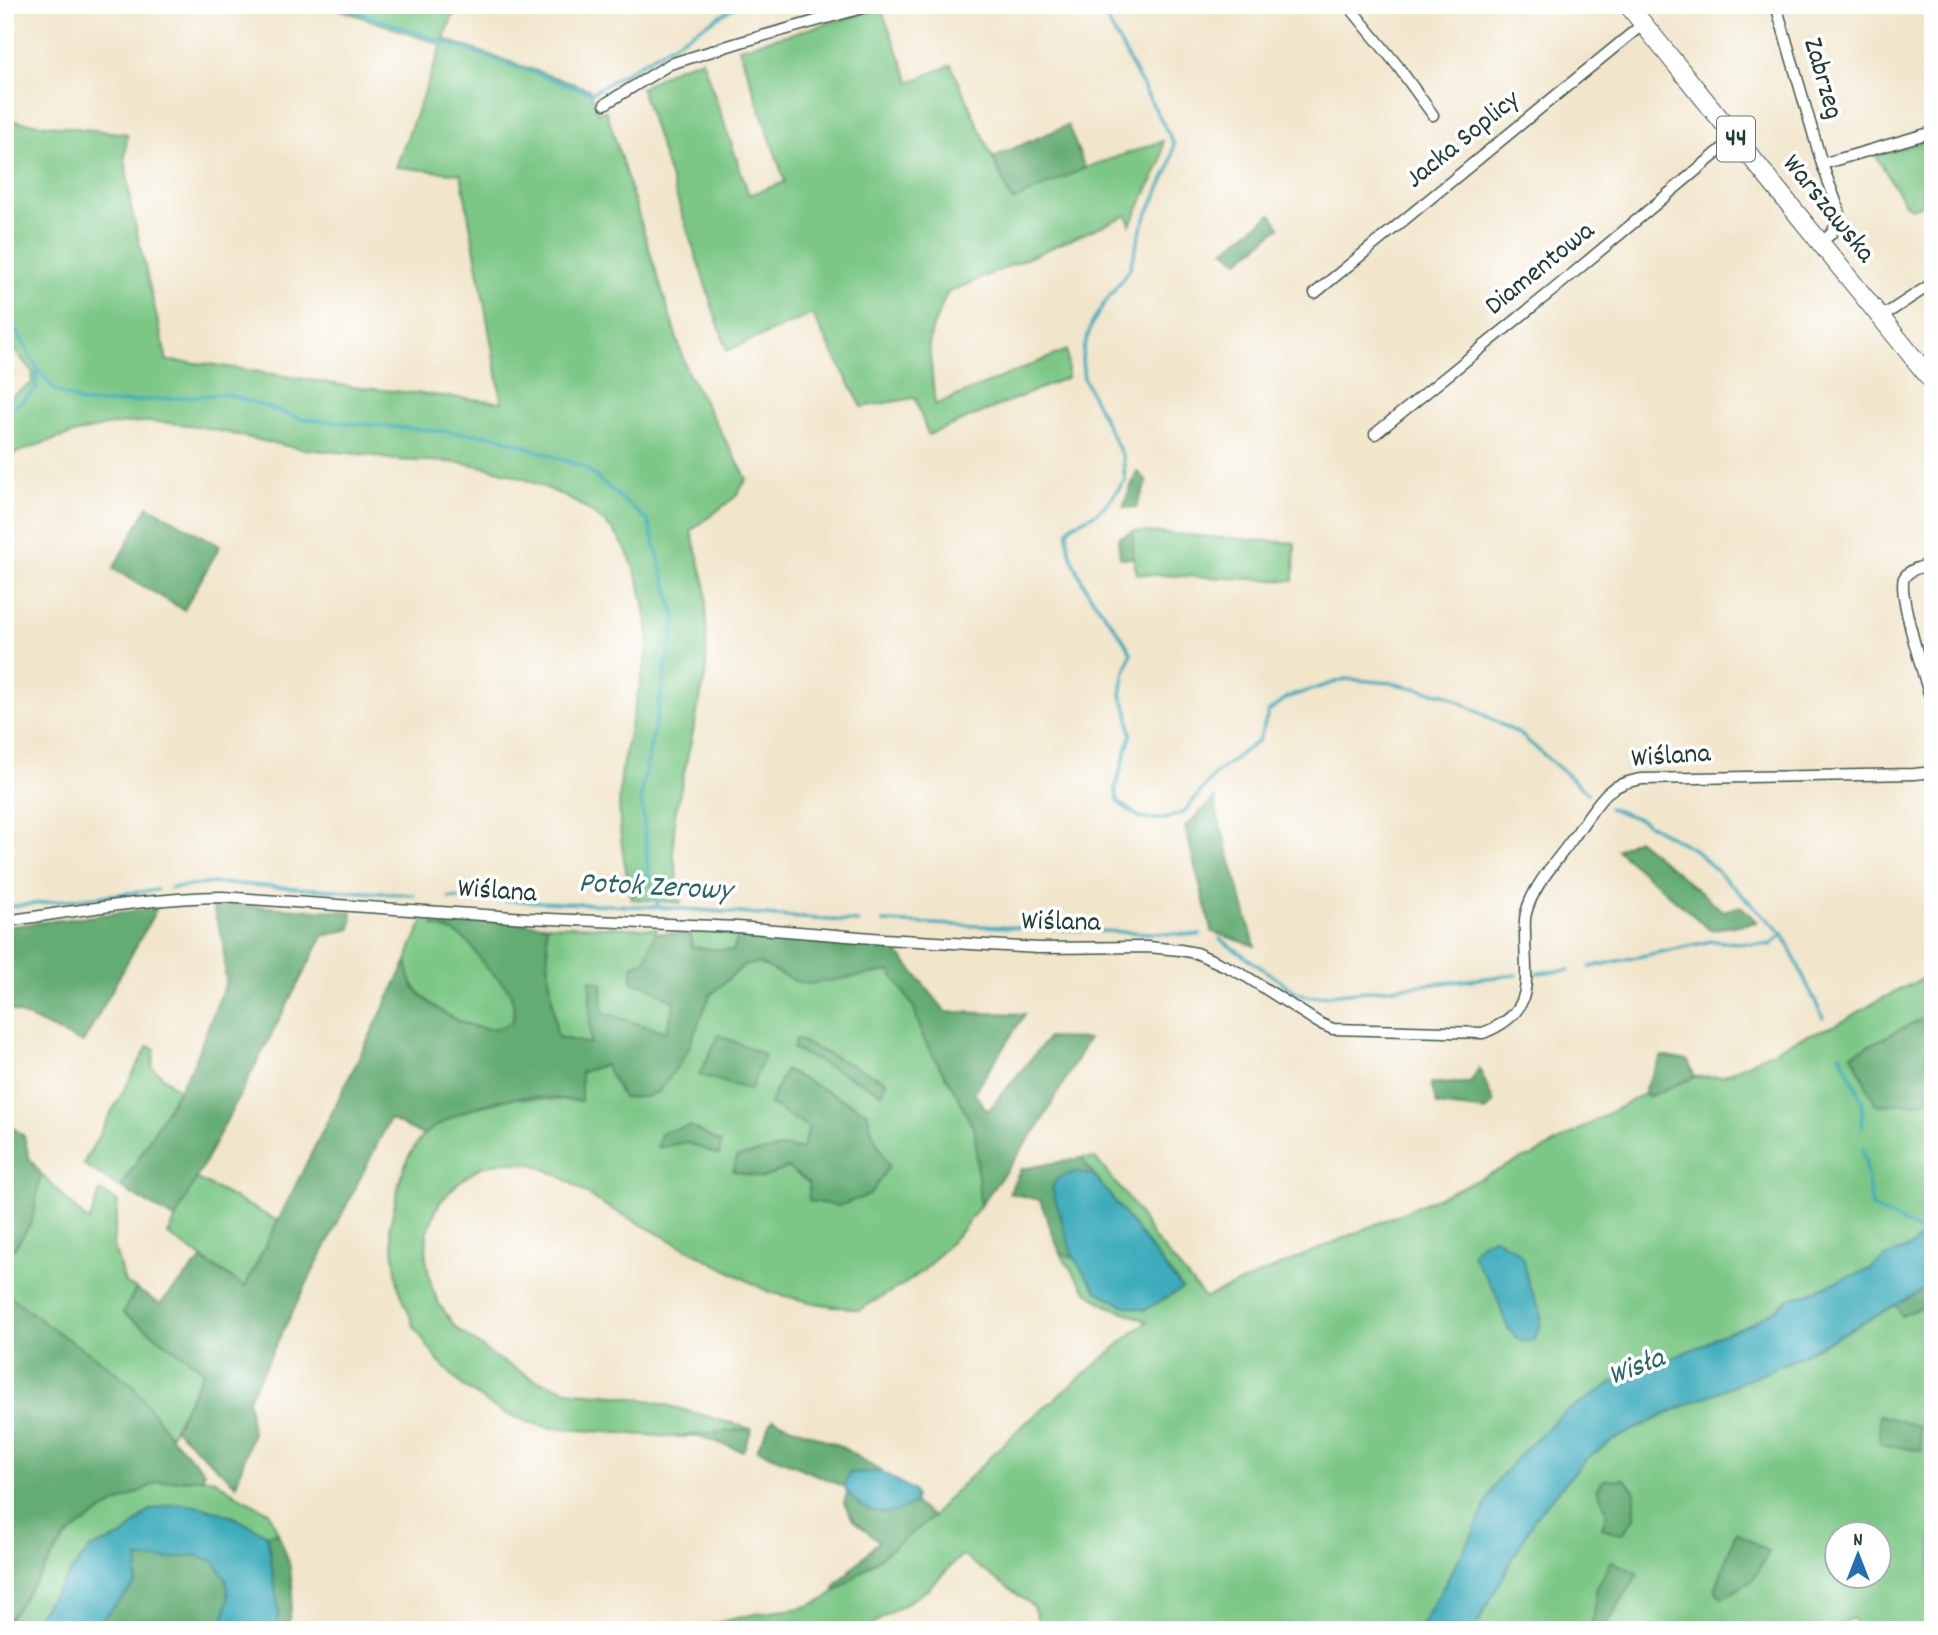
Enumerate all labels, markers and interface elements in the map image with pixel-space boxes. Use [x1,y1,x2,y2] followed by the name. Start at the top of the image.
[1790,33,1852,125] street label: Zabrzeg
[1398,82,1531,200] street label: Jacka Soplicy
[1717,116,1755,162] road number: 44
[1771,147,1884,274] street label: Warszawska
[1477,213,1605,327] street label: Diamentowa
[1630,735,1713,781] street label: Wiślana
[578,864,736,915] water label: Potok Zerowy
[456,870,539,916] street label: Wiślana
[1021,903,1102,945] street label: Wiślana
[1603,1338,1673,1399] water label: Wisła
[1822,1520,1892,1590] north arrow
[1853,1528,1863,1555] text: N

